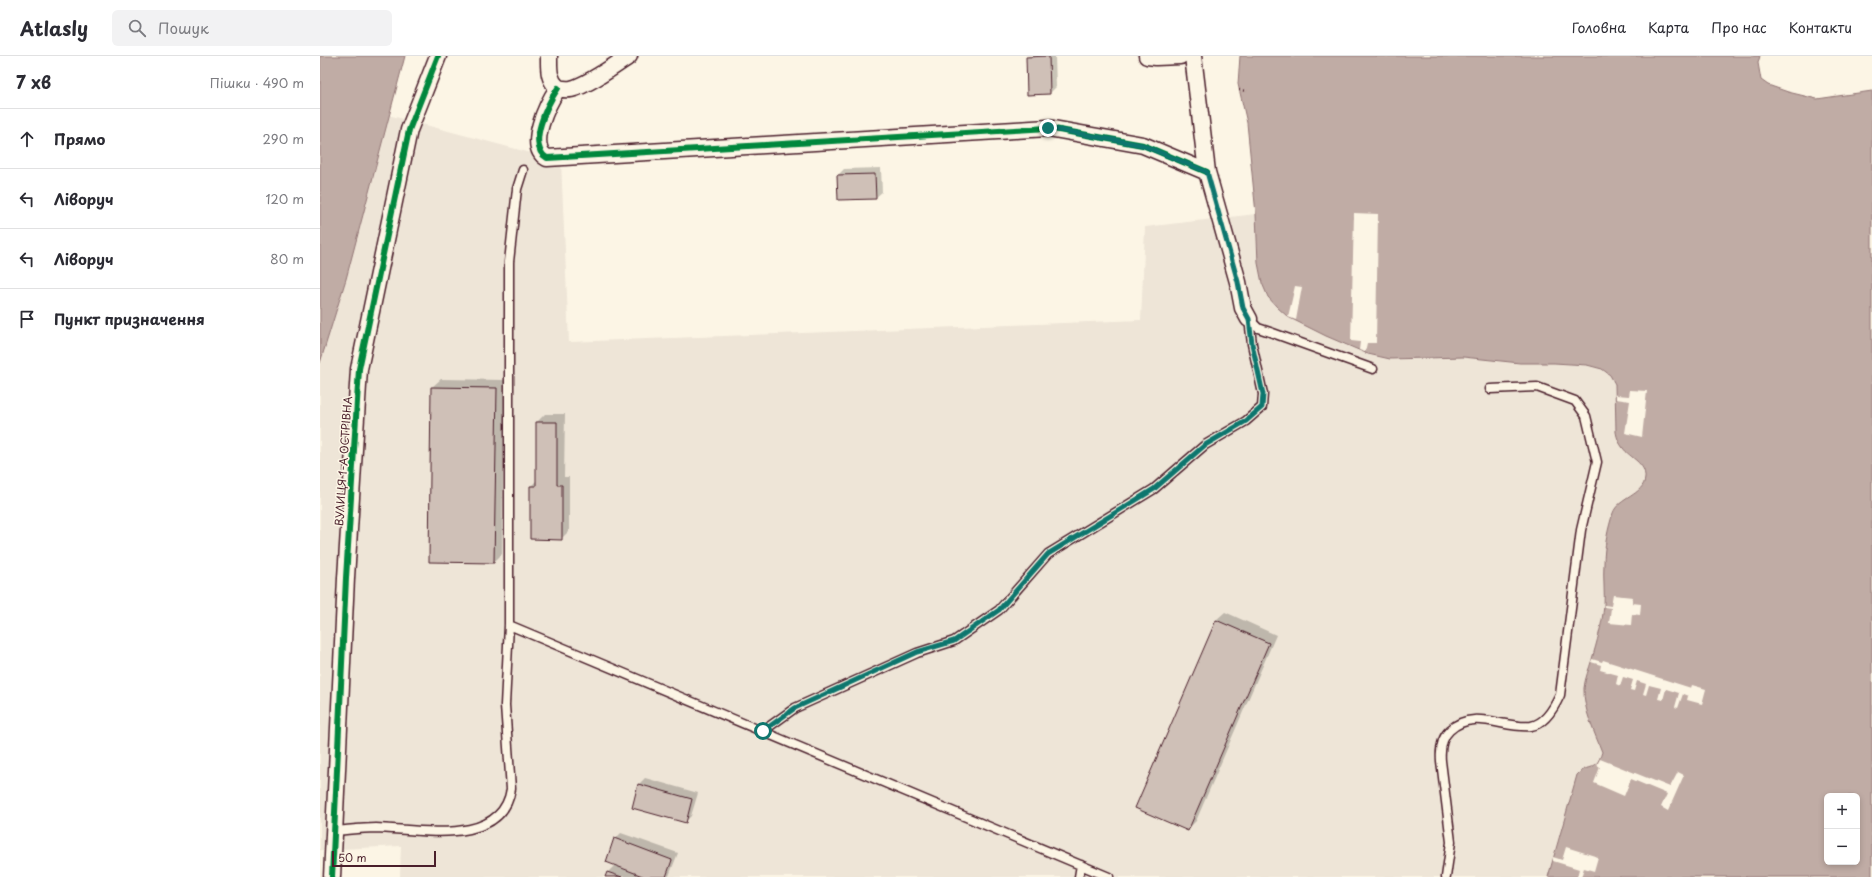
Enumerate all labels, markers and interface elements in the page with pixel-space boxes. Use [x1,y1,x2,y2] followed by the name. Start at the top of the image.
[112,10,392,46] search box
[20,14,88,42] text: Atlasly
[158,16,209,39] text: Пошук
[126,17,148,39] icon: search
[1572,17,1626,38] text: Головна
[1648,17,1689,38] text: Карта
[1711,17,1767,38] text: Про нас
[1789,17,1852,38] text: Контакти
[16,69,51,95] text: 7 хв
[210,73,304,92] text: Пішки · 490 m
[1039,119,1057,137] route end
[54,127,105,150] text: Прямо
[16,128,38,150] icon: ahead
[263,129,304,148] text: 290 m
[54,187,114,210] text: Ліворуч
[16,188,38,210] icon: left
[265,189,304,208] text: 120 m
[54,247,114,270] text: Ліворуч
[16,248,38,270] icon: left
[270,249,304,268] text: 80 m
[54,307,205,330] text: Пункт призначення
[16,308,38,330] icon: arrive
[330,396,356,526] street label: ВУЛИЦЯ 1-А ОСТРІВНА
[754,722,772,740] route start
[1824,793,1860,865] map controls
[1824,793,1860,829] button: +
[1824,829,1860,865] button: −
[332,849,436,868] scale bar
[338,849,367,866] text: 50 m

